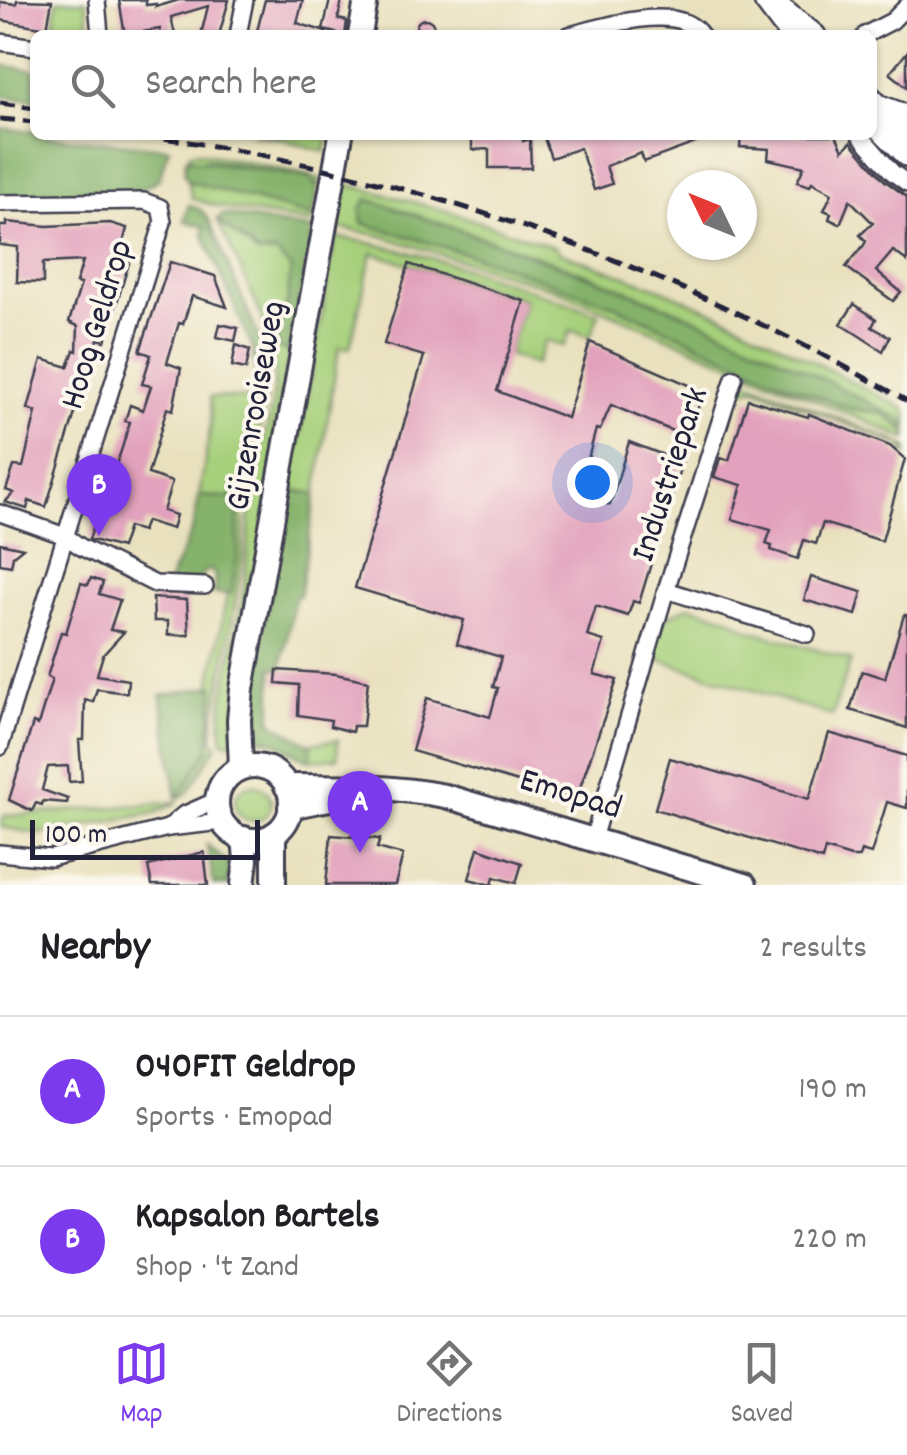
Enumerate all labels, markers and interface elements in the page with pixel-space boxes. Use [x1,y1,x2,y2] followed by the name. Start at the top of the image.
[30,30,877,140] search box
[65,58,120,113] icon: search
[145,58,317,113] text: Search here
[667,170,757,260] north arrow
[50,234,148,416] street label: Hoog Geldrop
[215,297,301,515] street label: Gijzenrooiseweg
[620,381,724,569] street label: Industriepark
[66,454,132,536] pin: B
[567,457,618,508] your location
[513,757,627,835] street label: Emopad
[328,770,392,853] pin: A
[30,815,260,860] scale bar
[45,817,107,857] text: 100 m
[40,920,150,980] text: Nearby
[760,927,867,973] text: 2 results
[135,1041,356,1096] text: 040FIT Geldrop
[64,1068,81,1114] text: A
[799,1068,867,1114] text: 190 m
[135,1096,333,1142] text: Sports · Emopad
[135,1191,380,1246] text: Kapsalon Bartels
[65,1218,80,1264] text: B
[792,1218,867,1264] text: 220 m
[135,1246,299,1292] text: Shop · 't Zand
[114,1336,169,1436] tab: Map
[397,1336,503,1436] tab: Directions
[731,1336,793,1436] tab: Saved

